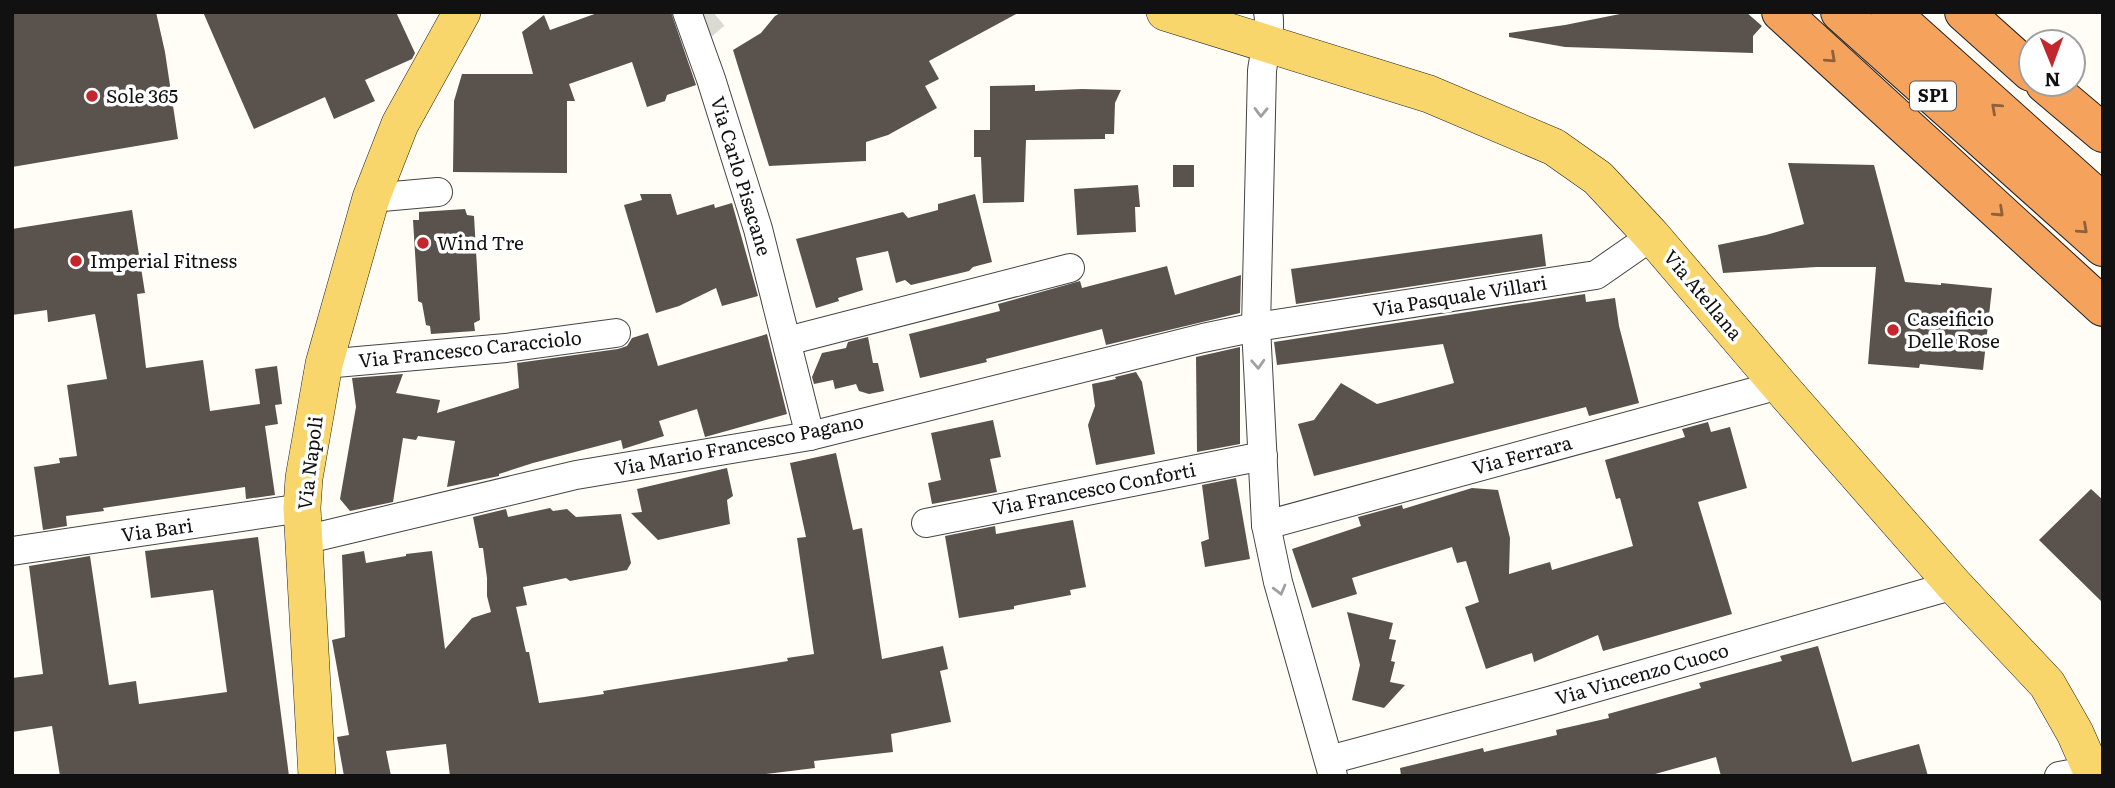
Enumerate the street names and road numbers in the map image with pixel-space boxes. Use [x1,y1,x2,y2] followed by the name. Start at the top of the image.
[1910,82,1956,110] road number: SP1
[704,93,780,259] street label: Via Carlo Pisacane
[1658,243,1750,346] street label: Via Atellana
[1371,267,1549,323] street label: Via Pasquale Villari
[357,322,583,374] street label: Via Francesco Caracciolo
[612,406,866,482] street label: Via Mario Francesco Pagano
[289,414,329,511] street label: Via Napoli
[1469,427,1575,481] street label: Via Ferrara
[990,455,1198,521] street label: Via Francesco Conforti
[119,510,194,548] street label: Via Bari
[1552,635,1732,711] street label: Via Vincenzo Cuoco

